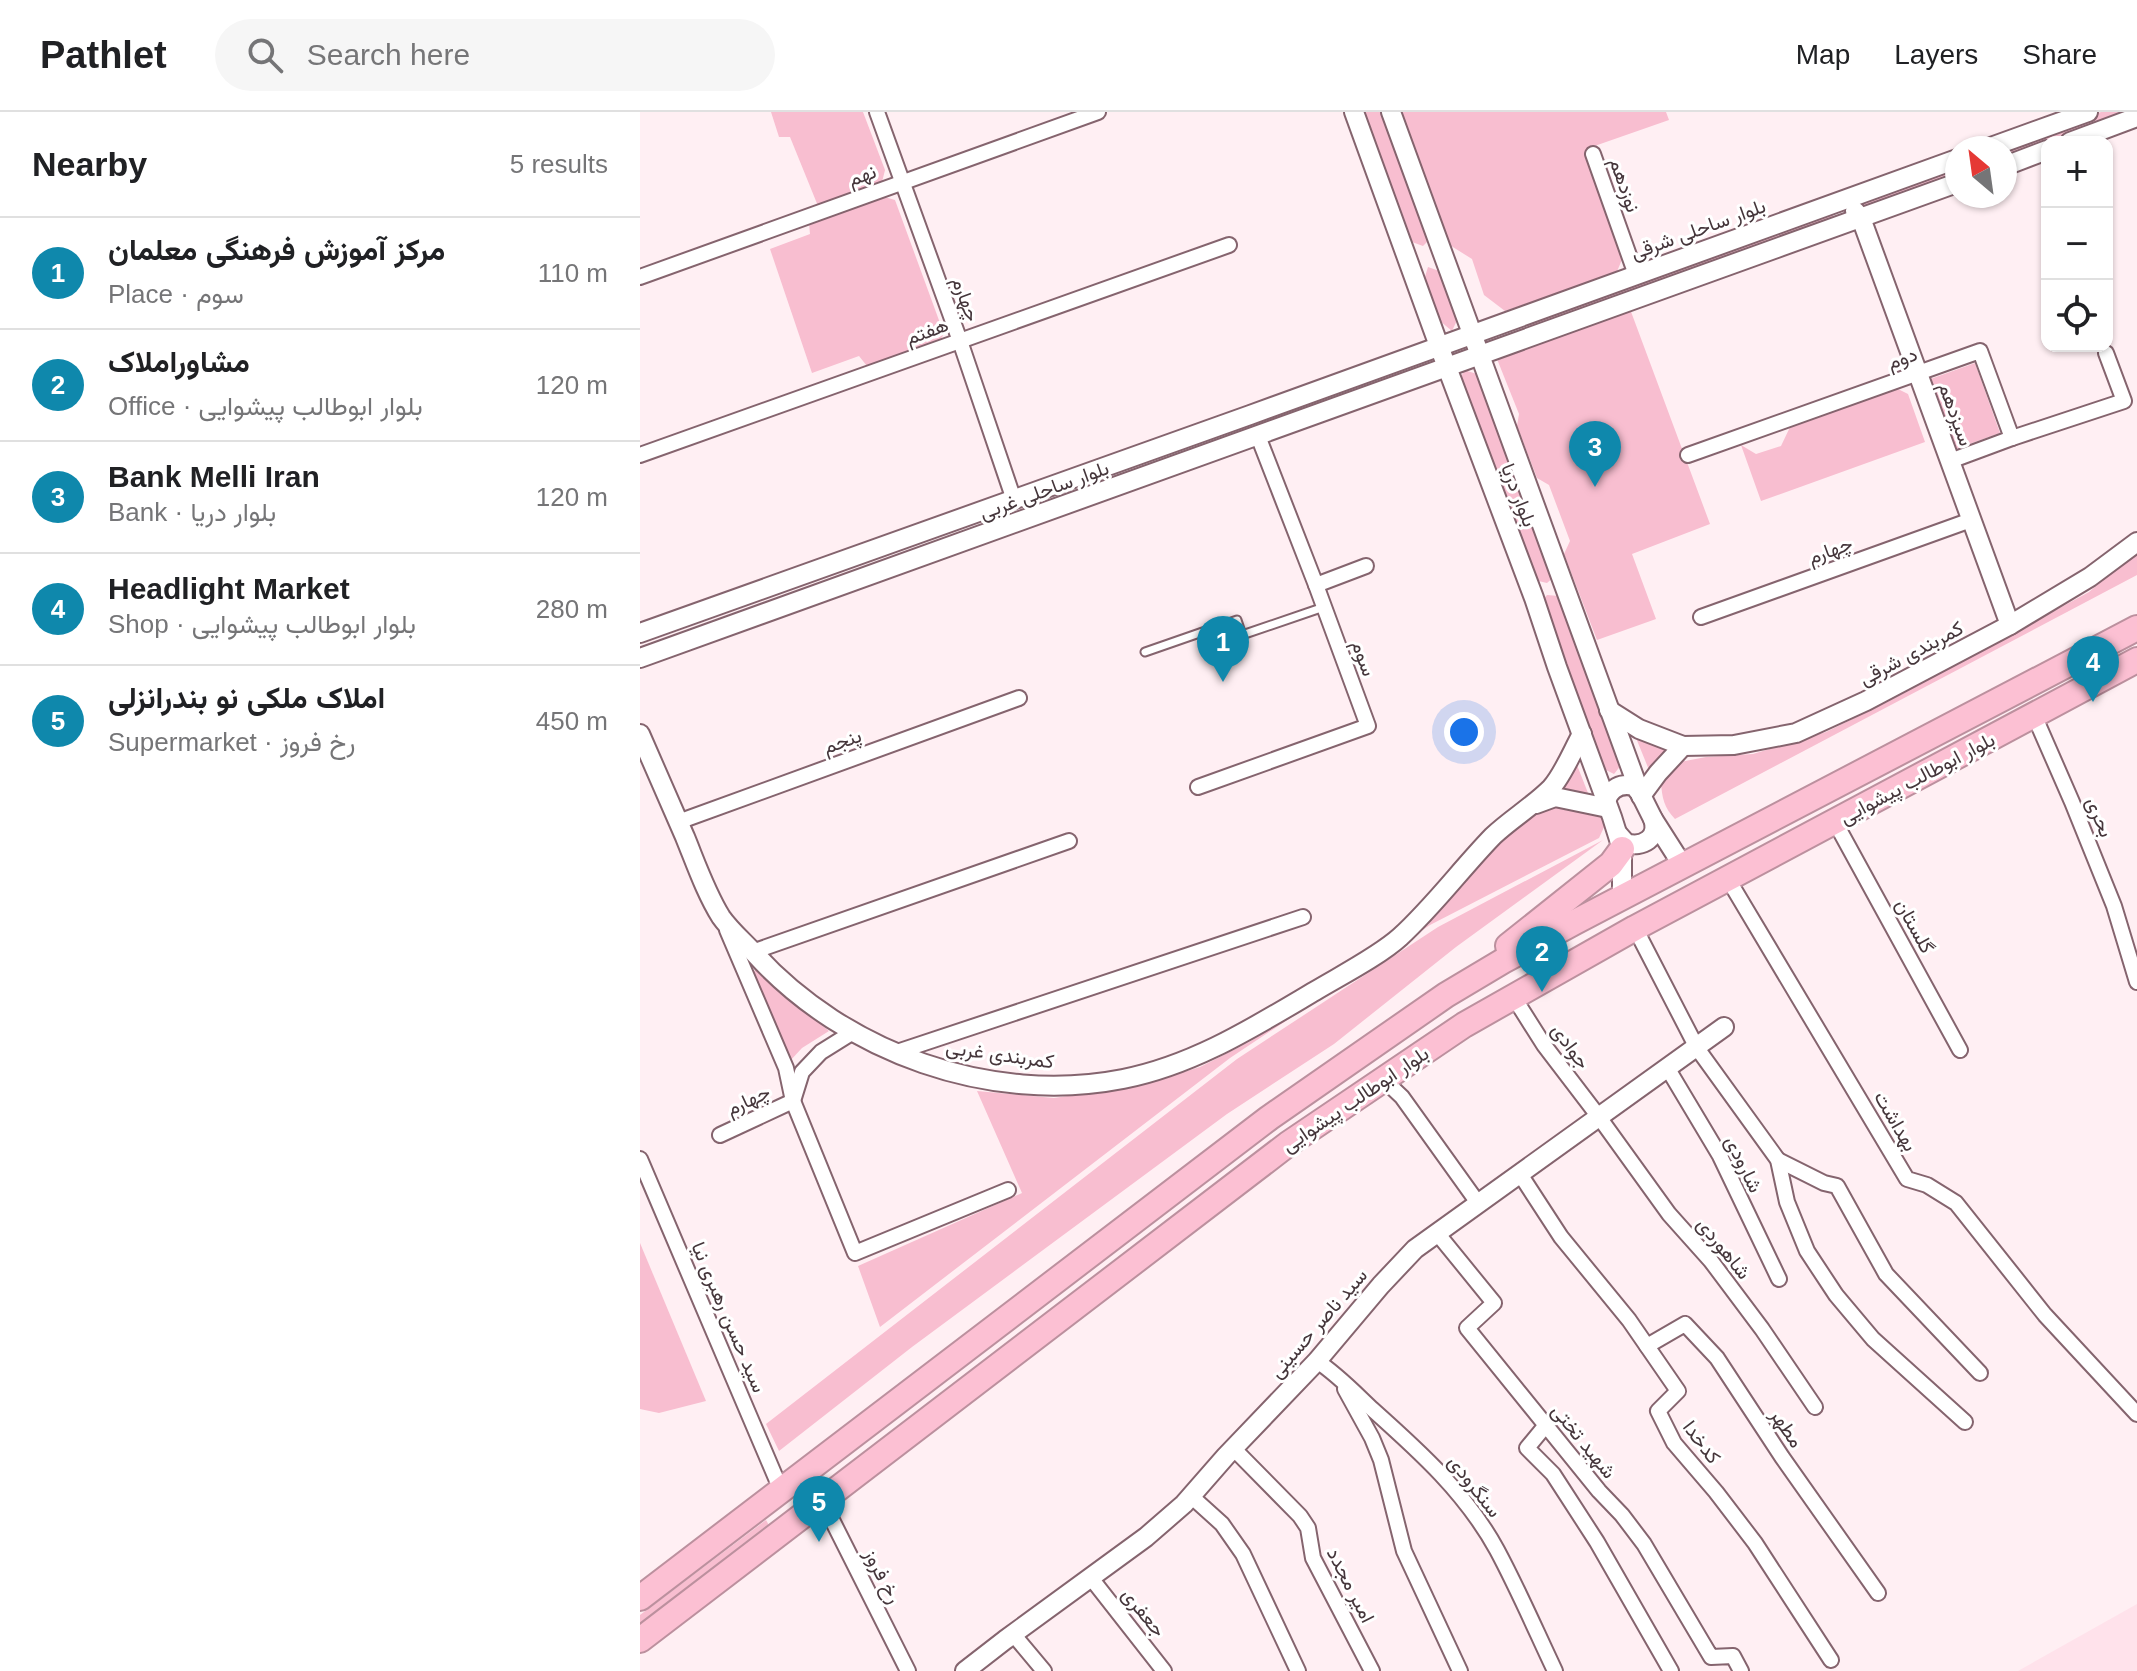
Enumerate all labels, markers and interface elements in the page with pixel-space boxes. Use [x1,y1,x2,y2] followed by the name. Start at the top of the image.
[215,19,775,91] search box
[243,33,287,77] icon: search
[40,34,167,76] text: Pathlet
[307,38,470,71] text: Search here
[1796,39,1850,70] text: Map
[1894,39,1978,70] text: Layers
[2022,39,2097,70] text: Share
[1945,136,2017,208] north arrow
[2041,136,2113,352] map controls
[2041,136,2113,208] button: +
[32,145,147,183] text: Nearby
[510,149,608,179] text: 5 results
[1604,155,1645,216] street label: نوزدهم
[845,160,880,192] street label: نهم
[1628,194,1769,265] street label: بلوار ساحلی شرقی
[2041,208,2113,280] button: −
[108,233,445,266] text: مرکز آموزش فرهنگی معلمان
[51,258,65,288] text: 1
[538,258,608,288] text: 110 m
[945,274,984,325] street label: چهارم
[108,279,244,309] text: Place · سوم
[2041,280,2113,352] button: locate
[903,313,952,351] street label: هفتم
[1884,342,1921,375] street label: دوم
[108,345,250,378] text: مشاوراملاک
[51,370,65,400] text: 2
[536,370,608,400] text: 120 m
[1932,379,1978,449] street label: سیزدهم
[108,391,423,421] text: Office · بلوار ابوطالب پیشوایی
[1569,421,1621,487] pin: 3
[976,456,1112,525] street label: بلوار ساحلی غربی
[108,460,320,493] text: Bank Melli Iran
[1495,460,1541,531] street label: بلوار دریا
[51,482,65,512] text: 3
[536,482,608,512] text: 120 m
[108,497,276,527] text: Bank · بلوار دریا
[1805,532,1856,571] street label: چهارم
[108,572,350,605] text: Headlight Market
[51,594,65,624] text: 4
[536,594,608,624] text: 280 m
[108,609,416,639] text: Shop · بلوار ابوطالب پیشوایی
[1197,616,1249,682] pin: 1
[1855,616,1968,691] street label: کمربندی شرقی
[2067,636,2119,702] pin: 4
[1346,637,1381,680] street label: سوم
[108,681,385,714] text: املاک ملکی نو بندرانزلی
[51,706,65,736] text: 5
[536,706,608,736] text: 450 m
[1444,712,1484,752] your location
[820,724,865,761] street label: پنجم
[108,727,355,757] text: Supermarket · رخ فروز
[1836,728,2000,831] street label: بلوار ابوطالب پیشوایی
[2080,794,2118,841] street label: بحری
[1891,895,1939,957] street label: گلستان
[1516,926,1568,992] pin: 2
[1546,1019,1595,1074] street label: جوادی
[944,1036,1056,1074] street label: کمربندی غربی
[1277,1042,1434,1159] street label: بلوار ابوطالب پیشوایی
[723,1080,775,1122] street label: چهارم
[1868,1087,1922,1156] street label: بهداشت
[1719,1132,1767,1197] street label: شارودی
[1691,1213,1755,1284] street label: شاهوردی
[686,1239,771,1396] street label: سید حسن رهبری نیا
[1265,1264,1373,1383] street label: سید ناصر حسینی
[1546,1399,1621,1484] street label: شهید تختی
[1764,1404,1808,1453] street label: مطهر
[1679,1416,1725,1468] street label: کدخدا
[1442,1451,1506,1523] street label: سنگرودی
[793,1476,845,1542] pin: 5
[857,1544,906,1608] street label: رخ فروز
[1321,1544,1379,1627] street label: امیر مجدد
[1116,1583,1170,1642] street label: جعفری

